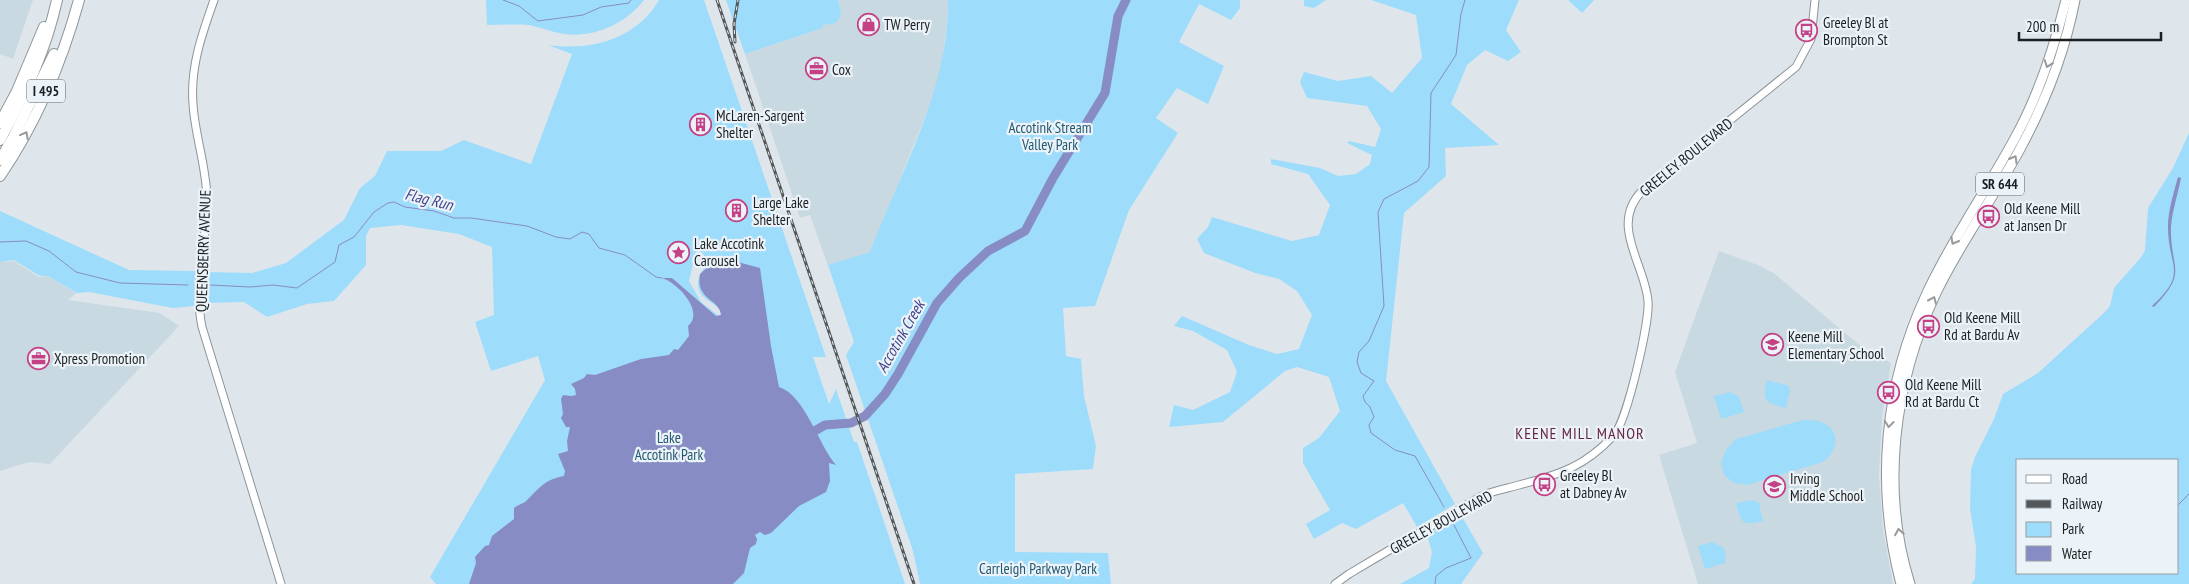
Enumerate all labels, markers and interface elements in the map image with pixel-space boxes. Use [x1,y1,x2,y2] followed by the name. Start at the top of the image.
[2019,10,2162,42] scale bar
[856,12,880,36] shop icon: TW Perry
[1823,13,1888,49] place label: Greeley Bl at Brompton St
[884,15,930,34] place label: TW Perry
[2026,17,2059,36] text: 200 m
[1795,19,1819,43] bus stop icon: Greeley Bl at Brompton St
[804,57,828,81] office icon: Cox
[2044,59,2054,67] one-way arrow
[832,60,851,79] place label: Cox
[27,80,65,102] road number: I 495
[716,106,804,142] place label: McLaren-Sargent Shelter
[688,112,712,136] building icon: McLaren-Sargent Shelter
[1636,114,1736,200] street label: GREELEY BOULEVARD
[1009,118,1091,154] park label: Accotink Stream Valley Park
[19,131,29,140] one-way arrow
[2008,156,2018,165] one-way arrow
[1976,172,2024,195] road number: SR 644
[403,183,456,215] water label: Flag Run
[191,190,215,312] street label: QUEENSBERRY AVENUE
[753,193,809,229] place label: Large Lake Shelter
[725,199,749,223] building icon: Large Lake Shelter
[2004,199,2081,235] place label: Old Keene Mill at Jansen Dr
[1976,205,2000,229] bus stop icon: Old Keene Mill at Jansen Dr
[694,234,764,270] place label: Lake Accotink Carousel
[1951,236,1961,245] one-way arrow
[666,240,690,264] place icon: Lake Accotink Carousel
[871,295,930,376] water label: Accotink Creek
[1926,296,1937,305] one-way arrow
[1944,308,2021,344] place label: Old Keene Mill Rd at Bardu Av
[1916,314,1940,338] bus stop icon: Old Keene Mill Rd at Bardu Av
[1788,327,1885,363] place label: Keene Mill Elementary School
[1760,333,1784,357] school or university icon: Keene Mill Elementary School
[26,346,50,370] office icon: Xpress Promotion
[54,349,145,368] place label: Xpress Promotion
[1905,375,1982,411] place label: Old Keene Mill Rd at Bardu Ct
[1877,381,1901,405] bus stop icon: Old Keene Mill Rd at Bardu Ct
[1883,420,1894,428] one-way arrow
[1515,423,1645,443] district label: KEENE MILL MANOR
[635,428,703,464] park label: Lake Accotink Park
[2016,459,2179,574] legend
[1560,466,1627,502] place label: Greeley Bl at Dabney Av
[1790,469,1864,505] place label: Irving Middle School
[2062,469,2088,488] text: Road
[1532,472,1556,496] bus stop icon: Greeley Bl at Dabney Av
[1762,475,1786,499] school or university icon: Irving Middle School
[1386,486,1496,558] street label: GREELEY BOULEVARD
[2062,494,2103,513] text: Railway
[2062,519,2084,538] text: Park
[1895,528,1905,536] one-way arrow
[2062,544,2093,563] text: Water
[979,559,1097,578] park label: Carrleigh Parkway Park

